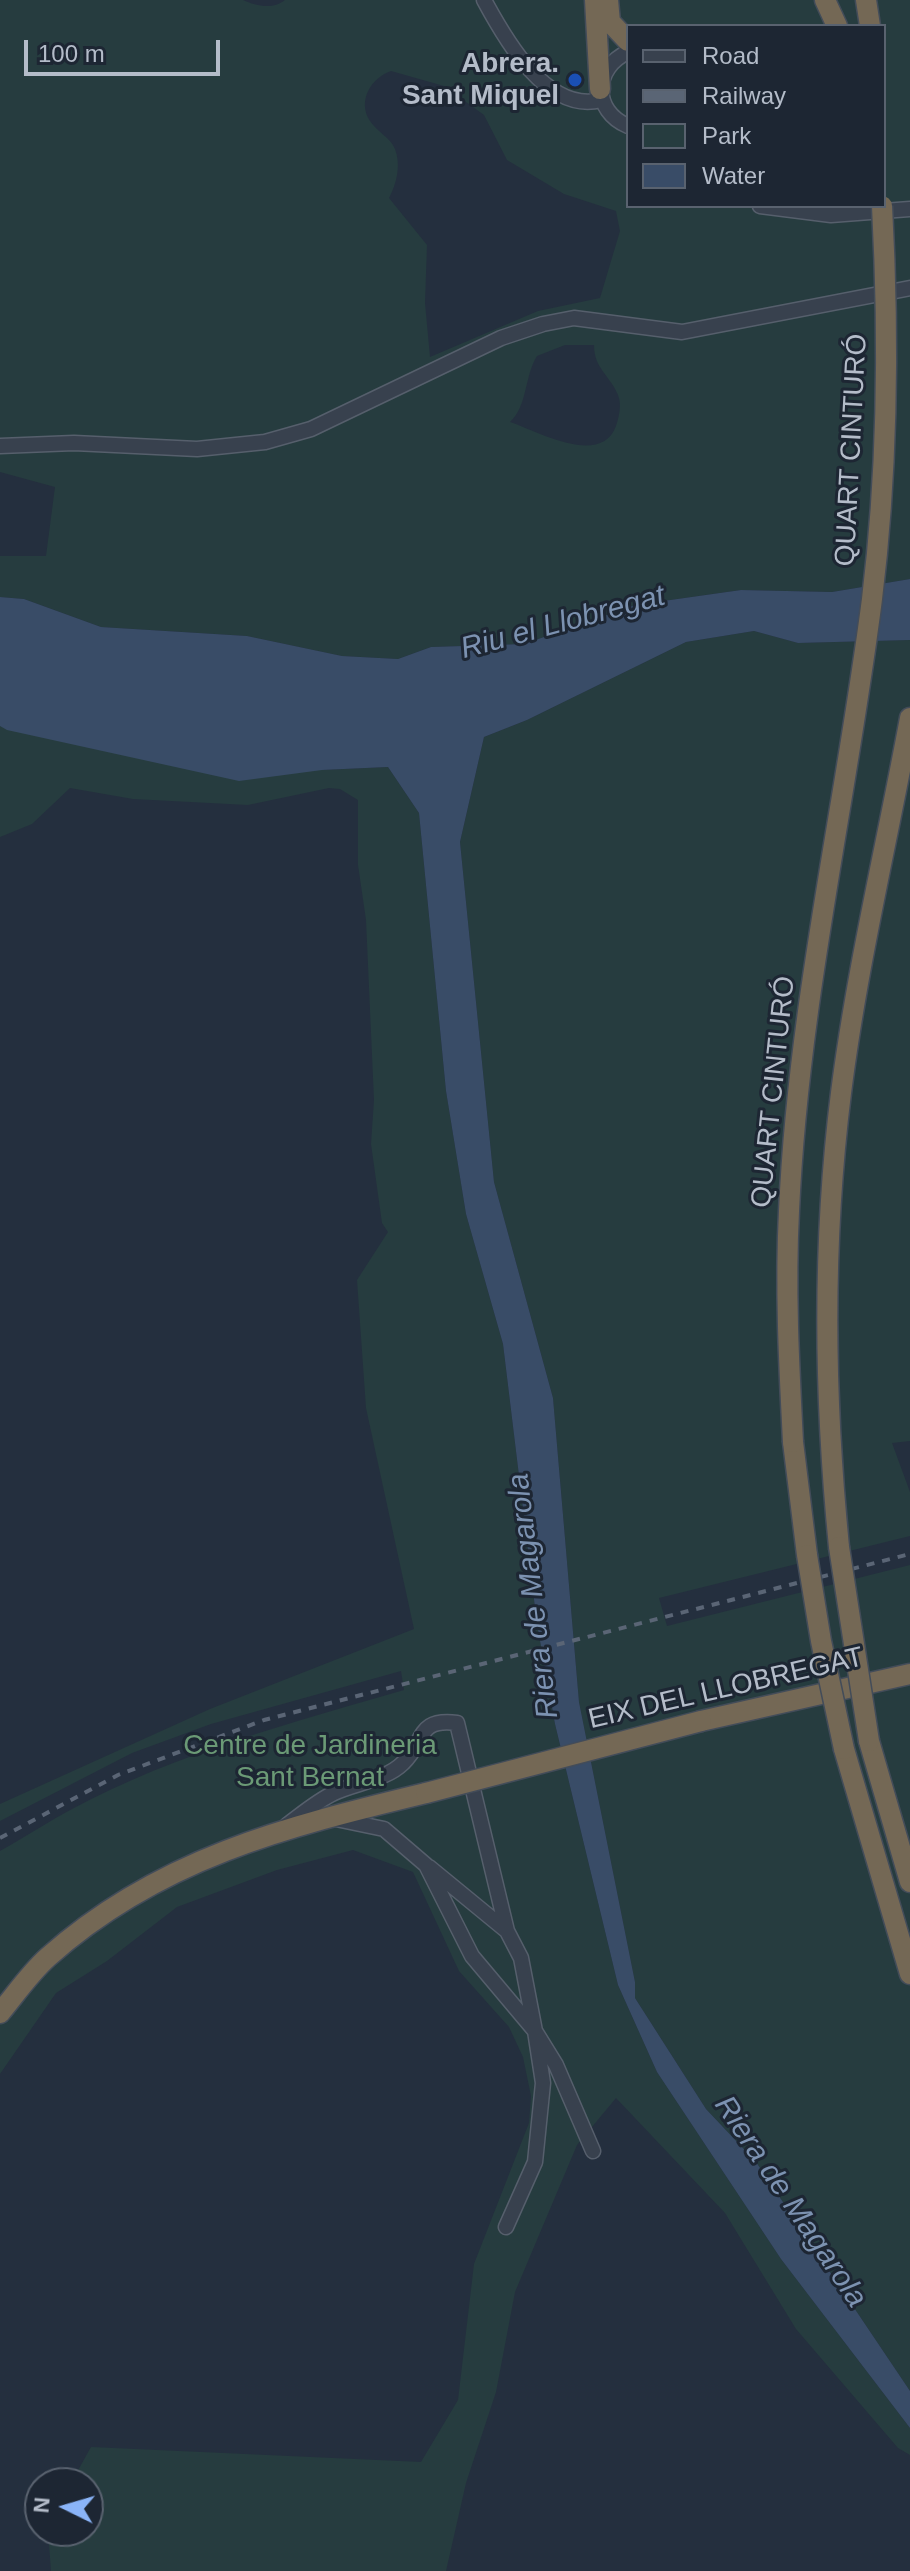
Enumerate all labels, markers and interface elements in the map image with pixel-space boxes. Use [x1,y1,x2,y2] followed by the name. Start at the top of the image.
[28,24,224,74] scale bar
[626,24,886,208] legend
[38,40,105,67] text: 100 m
[702,42,759,69] text: Road
[402,47,559,113] place label: Abrera. Sant Miquel
[566,71,584,89] marker: Abrera. Sant Miquel
[702,82,786,109] text: Railway
[702,122,751,149] text: Park
[702,162,765,189] text: Water
[829,333,875,567] street label: QUART CINTURÓ
[457,578,669,668] water label: Riu el Llobregat
[745,974,803,1210] street label: QUART CINTURÓ
[501,1471,567,1721] water label: Riera de Magarola
[585,1641,867,1737] street label: EIX DEL LLOBREGAT
[183,1729,437,1795] park label: Centre de Jardineria Sant Bernat
[706,2090,874,2314] water label: Riera de Magarola
[24,2467,104,2547] north arrow
[28,2496,55,2514] text: N

